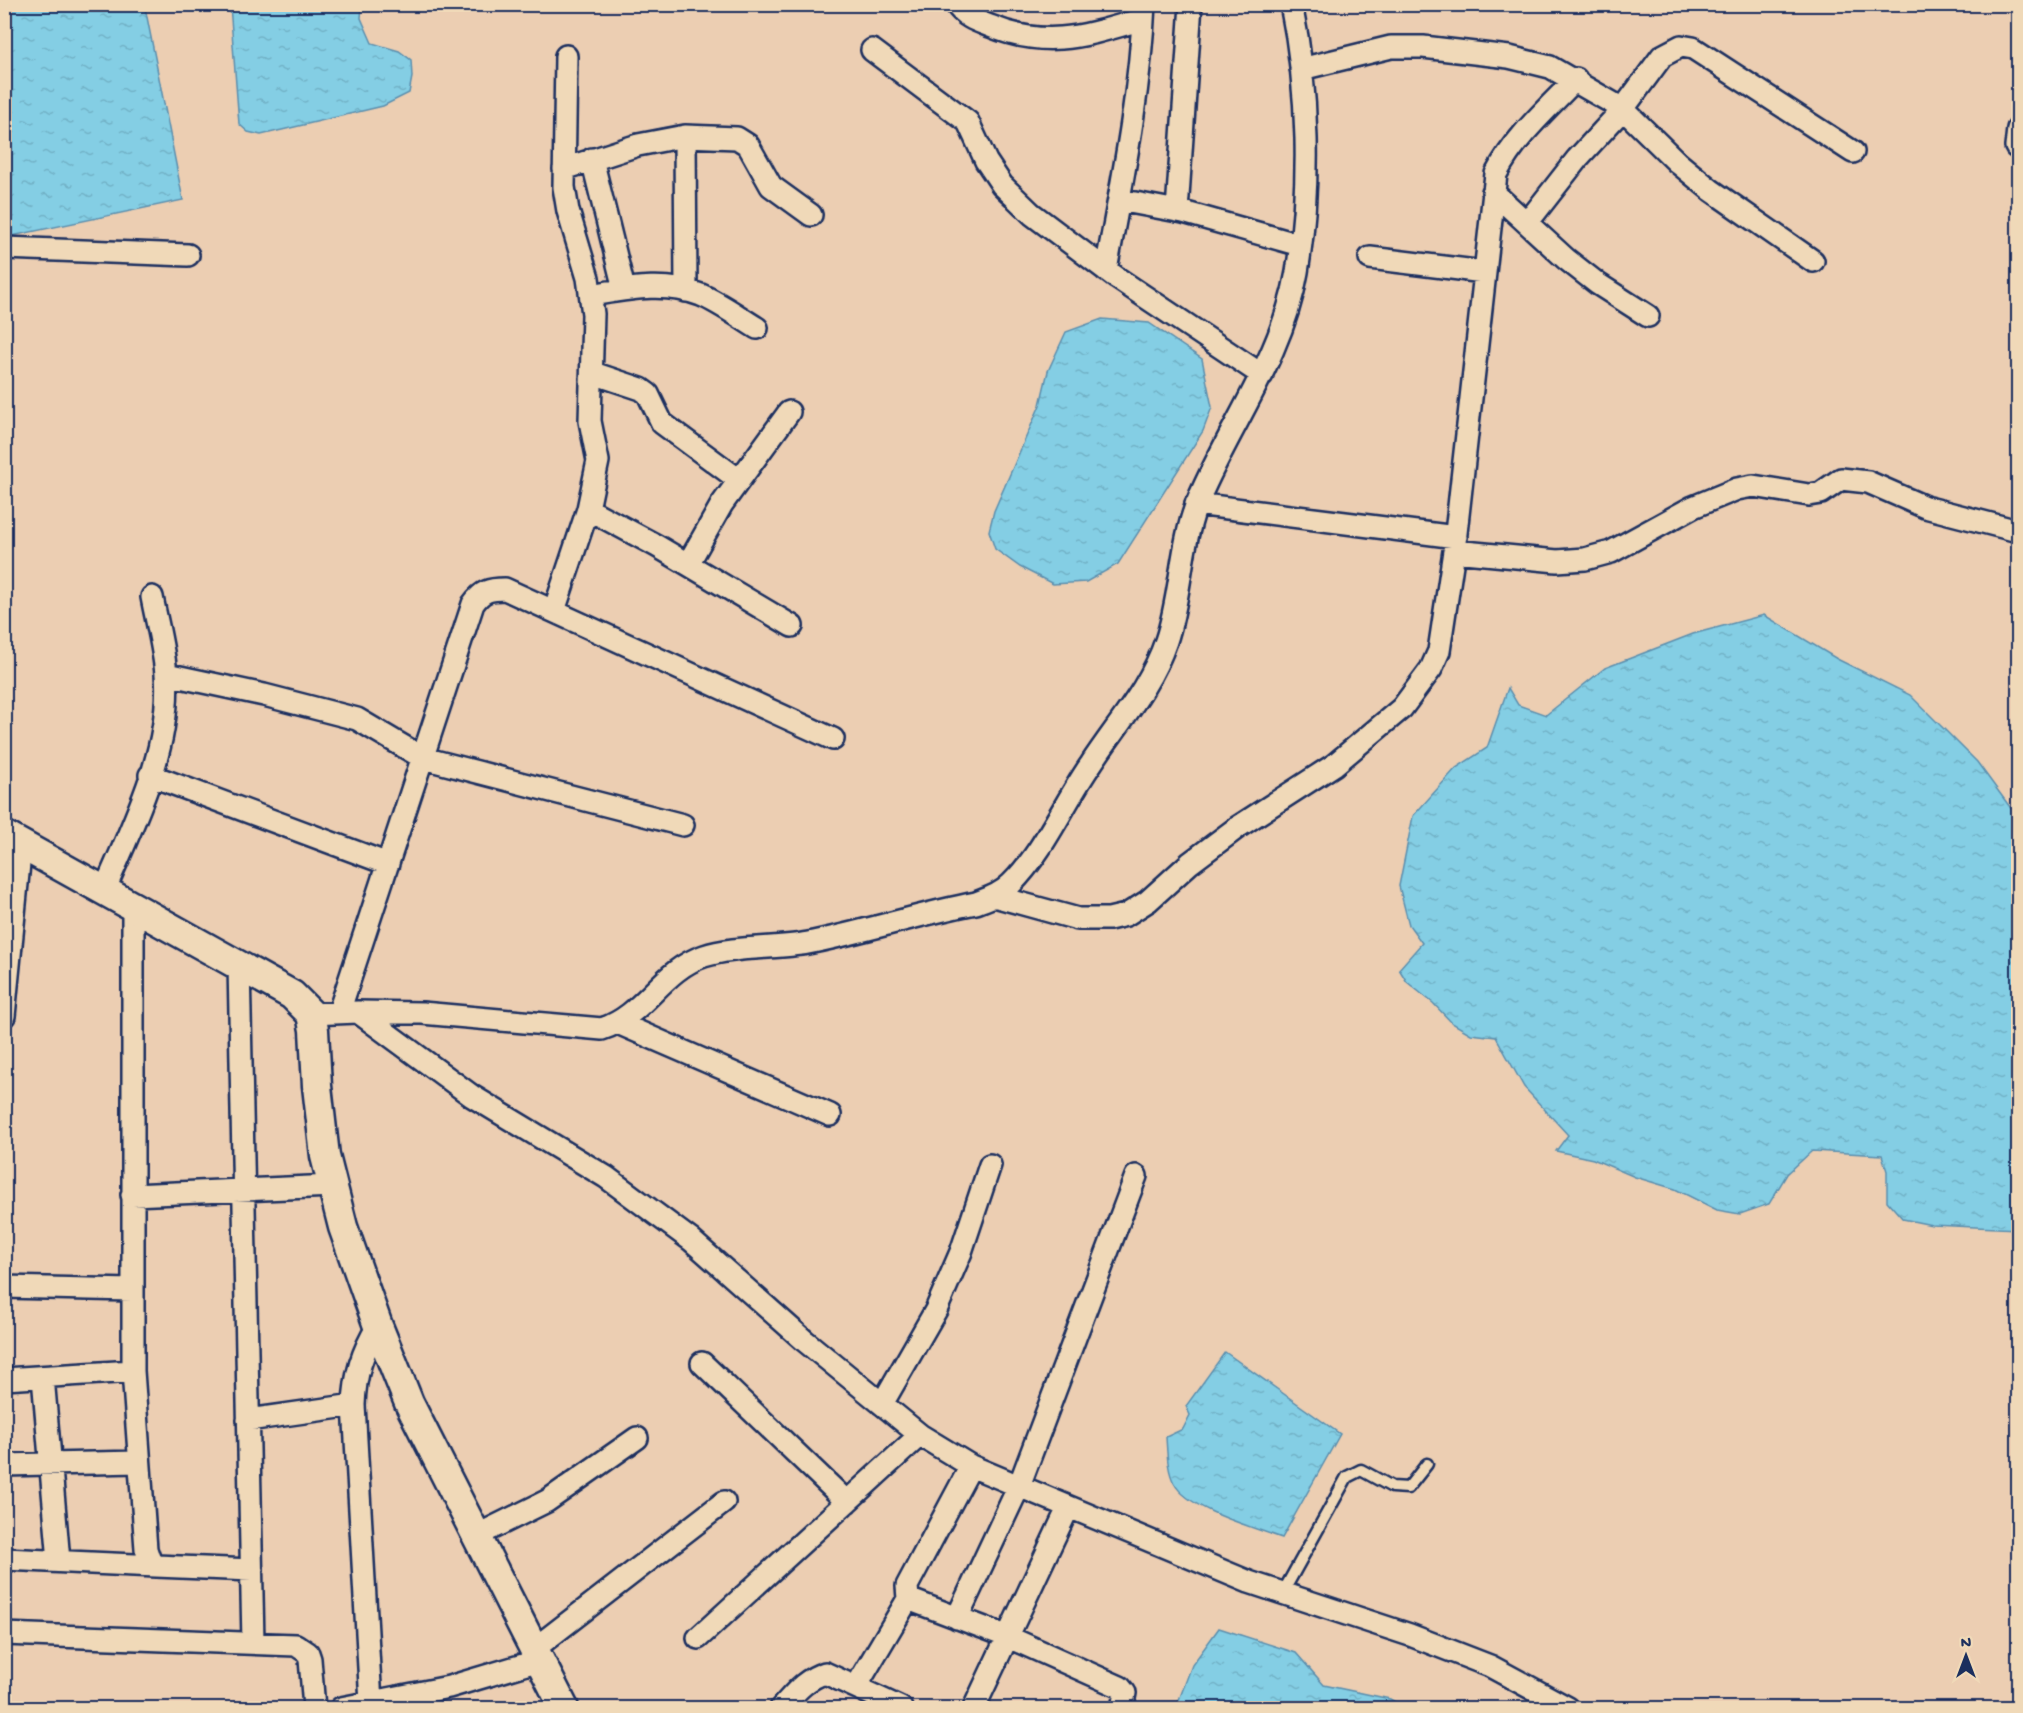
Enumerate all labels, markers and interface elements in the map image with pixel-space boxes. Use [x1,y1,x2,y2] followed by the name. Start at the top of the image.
[1936,1626,1996,1686] north arrow
[1961,1635,1972,1654] text: N

